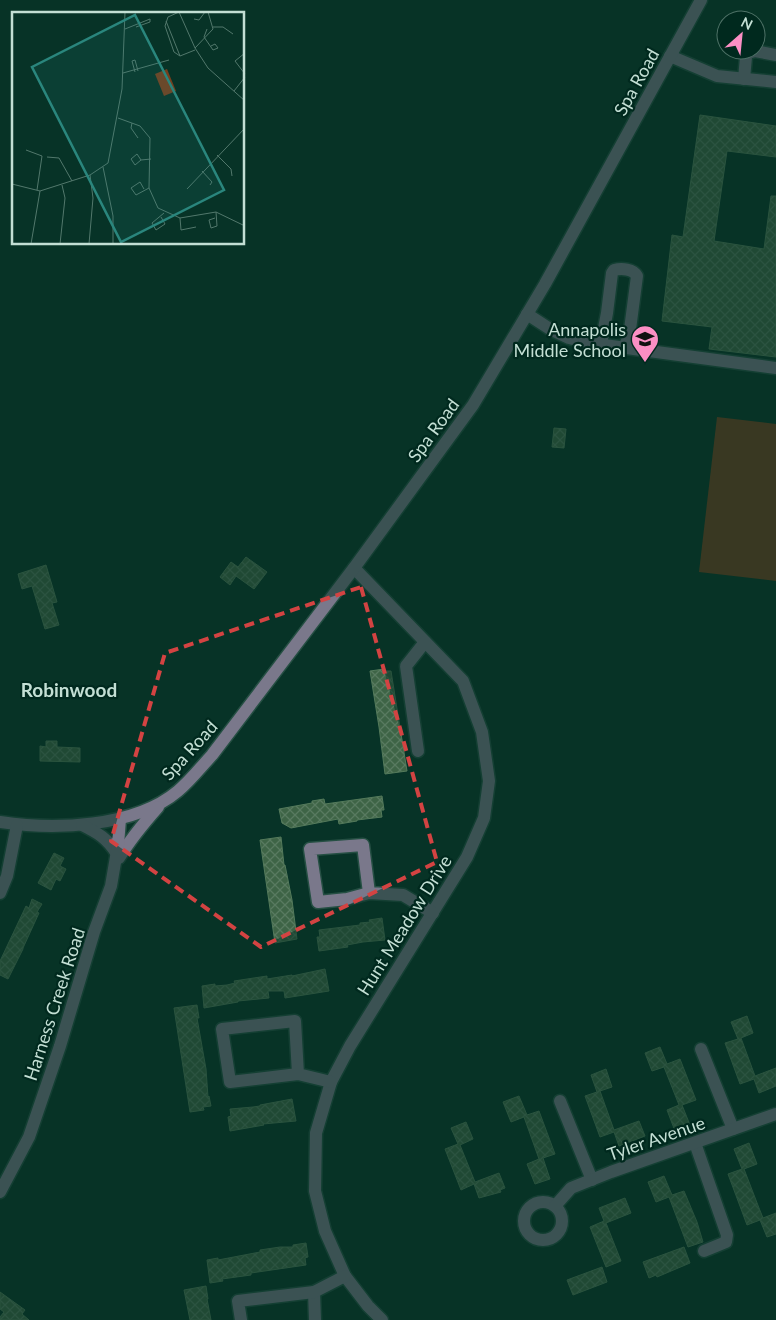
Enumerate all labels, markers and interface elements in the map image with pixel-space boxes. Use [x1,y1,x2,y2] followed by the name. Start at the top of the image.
[716,10,766,60] north arrow
[12,12,245,245] inset map
[738,13,756,33] text: N
[609,45,663,119] street label: Spa Road
[514,318,626,361] place label: Annapolis Middle School
[630,324,660,363] school or university icon: Annapolis Middle School
[403,394,463,466] street label: Spa Road
[21,678,117,701] district label: Robinwood
[156,715,222,785] street label: Spa Road
[352,851,456,999] street label: Hunt Meadow Drive
[19,925,89,1083] street label: Harness Creek Road
[604,1111,708,1165] street label: Tyler Avenue

